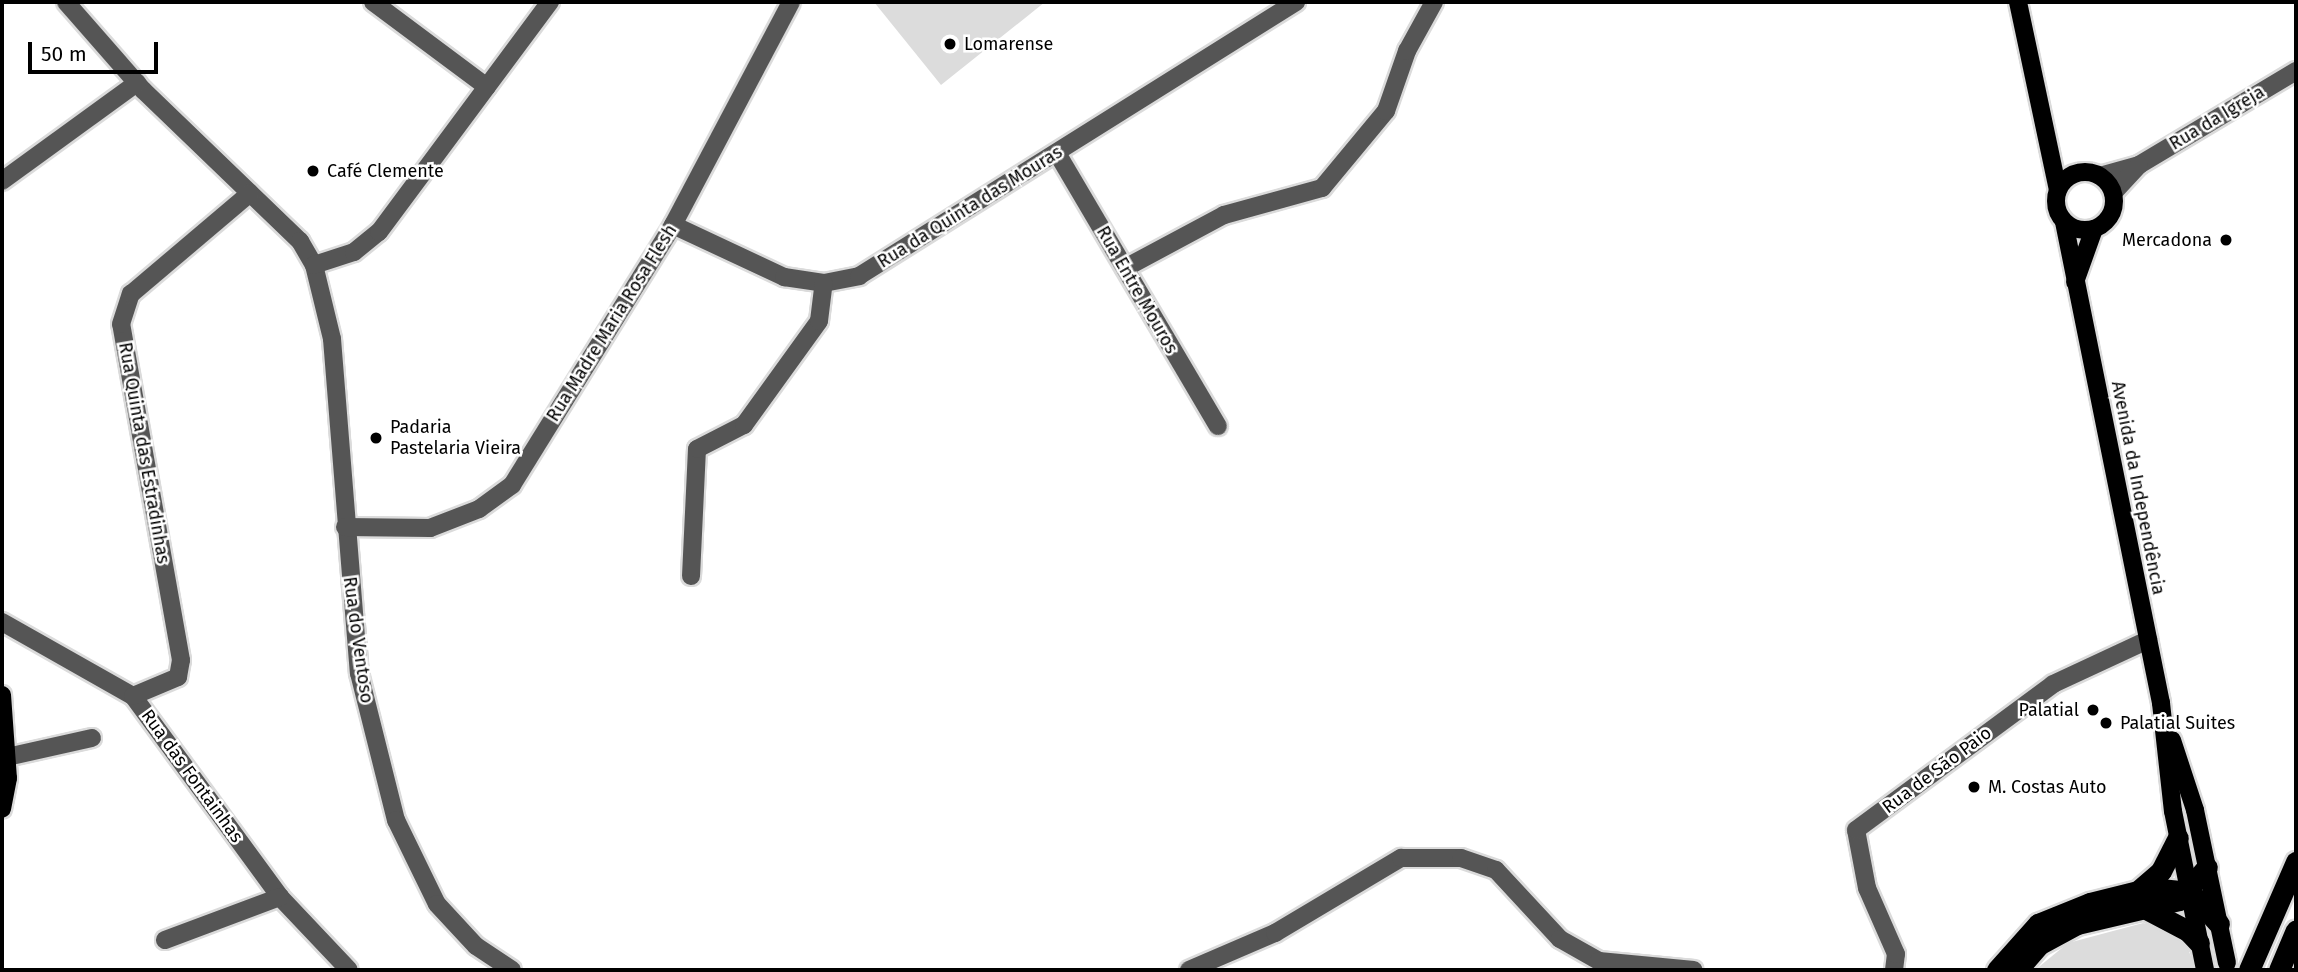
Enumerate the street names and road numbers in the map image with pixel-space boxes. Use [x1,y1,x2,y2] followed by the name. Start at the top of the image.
[2166,81,2268,155] street label: Rua da Igreja
[874,141,1066,273] street label: Rua da Quinta das Mouras
[542,220,682,426] street label: Rua Madre Maria Rosa Flesh
[1092,222,1182,358] street label: Rua Entre Mouros
[114,341,174,565] street label: Rua Quinta das Estradinhas
[2107,379,2169,597] street label: Avenida da Independência
[338,575,378,705] street label: Rua do Ventoso
[137,705,247,847] street label: Rua das Fontainhas
[1878,722,1996,818] street label: Rua de São Paio

